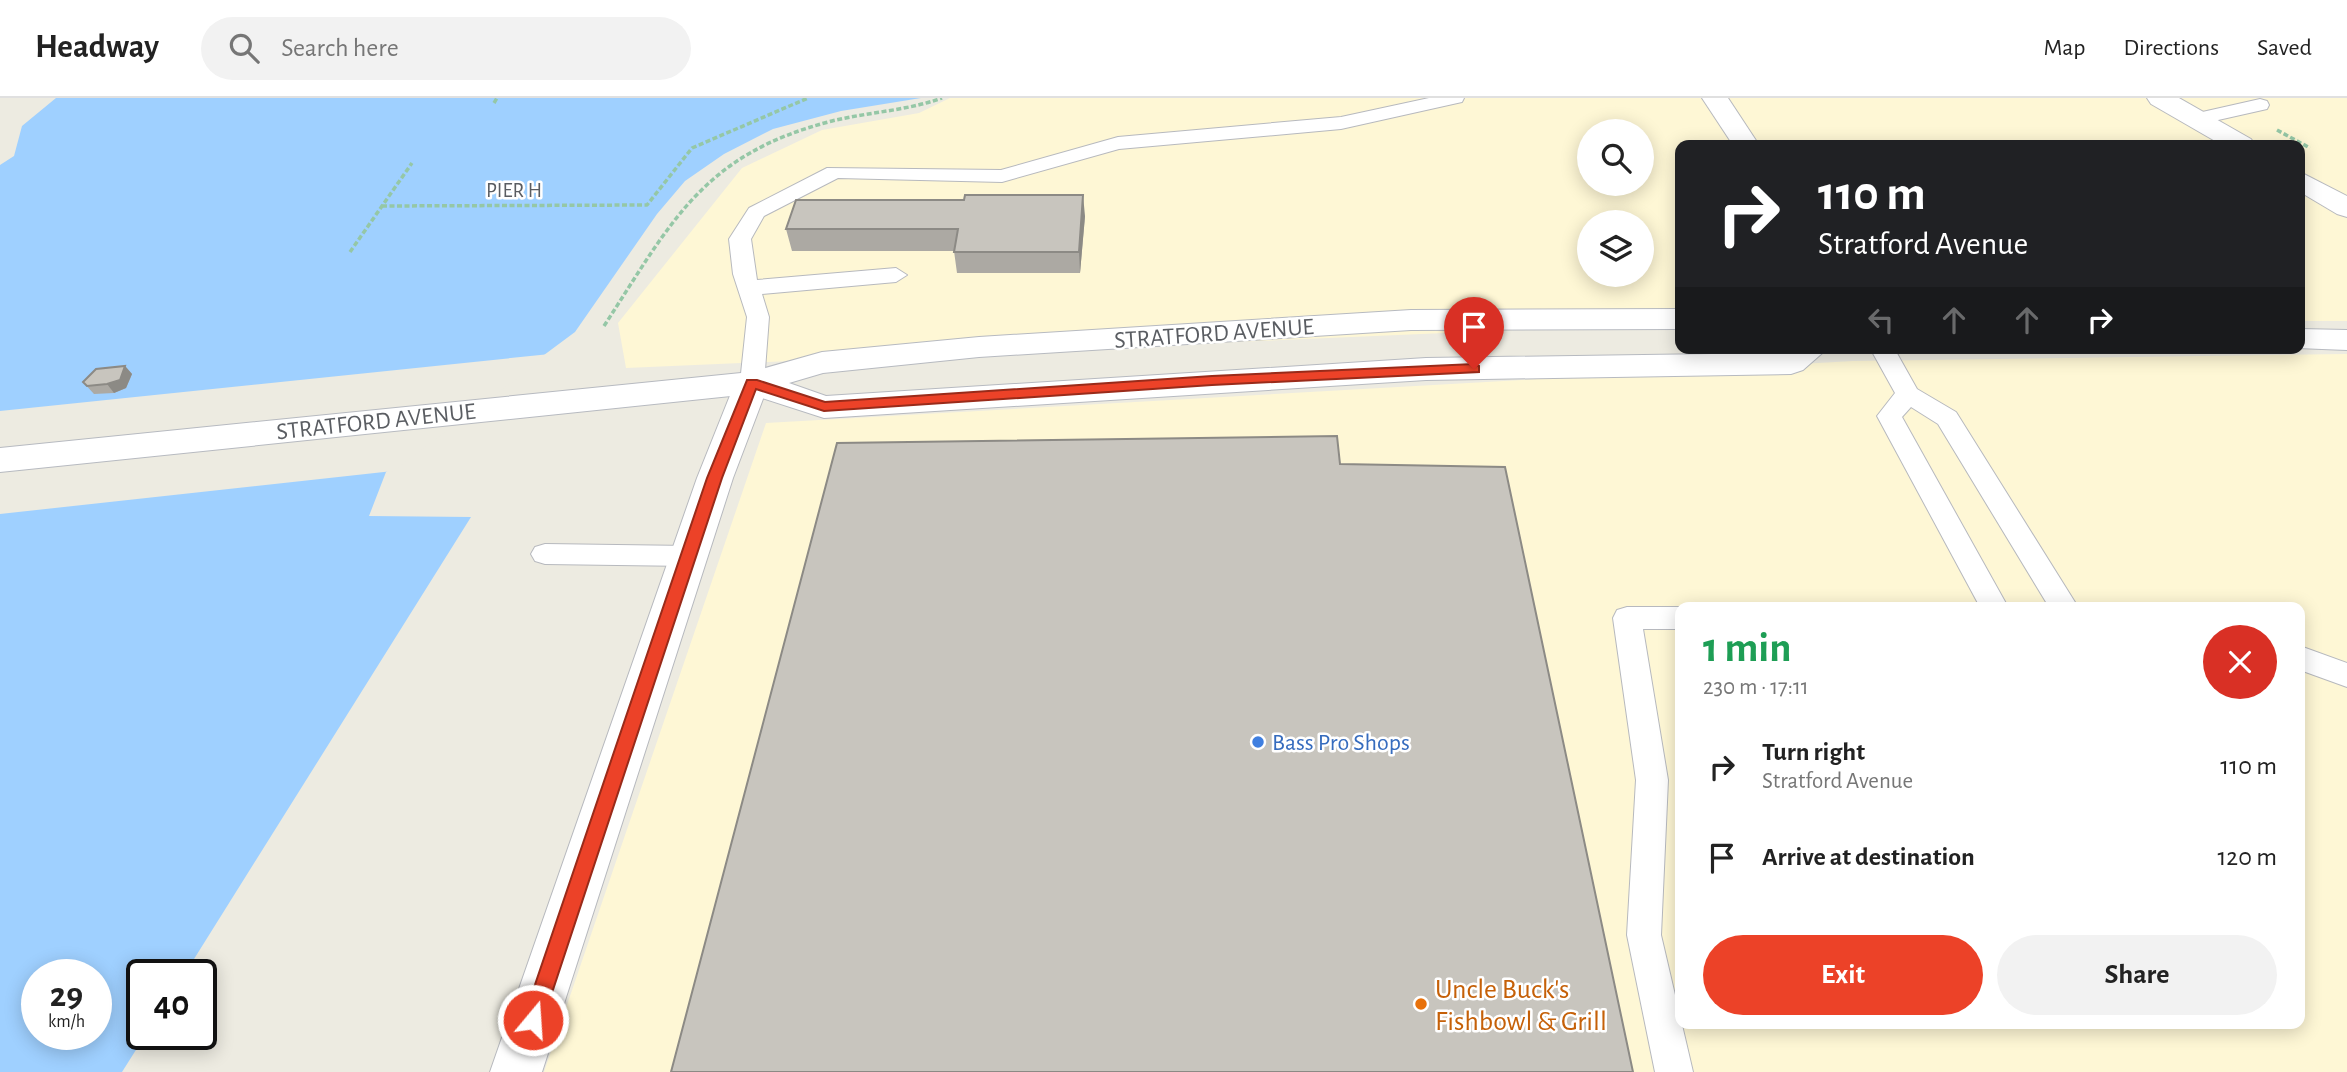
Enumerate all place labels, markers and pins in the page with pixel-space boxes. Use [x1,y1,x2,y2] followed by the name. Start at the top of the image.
[1444,297,1504,369] pin
[1272,731,1410,755] place label: Bass Pro Shops
[1250,734,1266,750] marker: Bass Pro Shops
[1435,976,1607,1036] place label: Uncle Buck's Fishbowl & Grill
[1413,996,1429,1012] marker: Uncle Buck's Fishbowl & Grill

